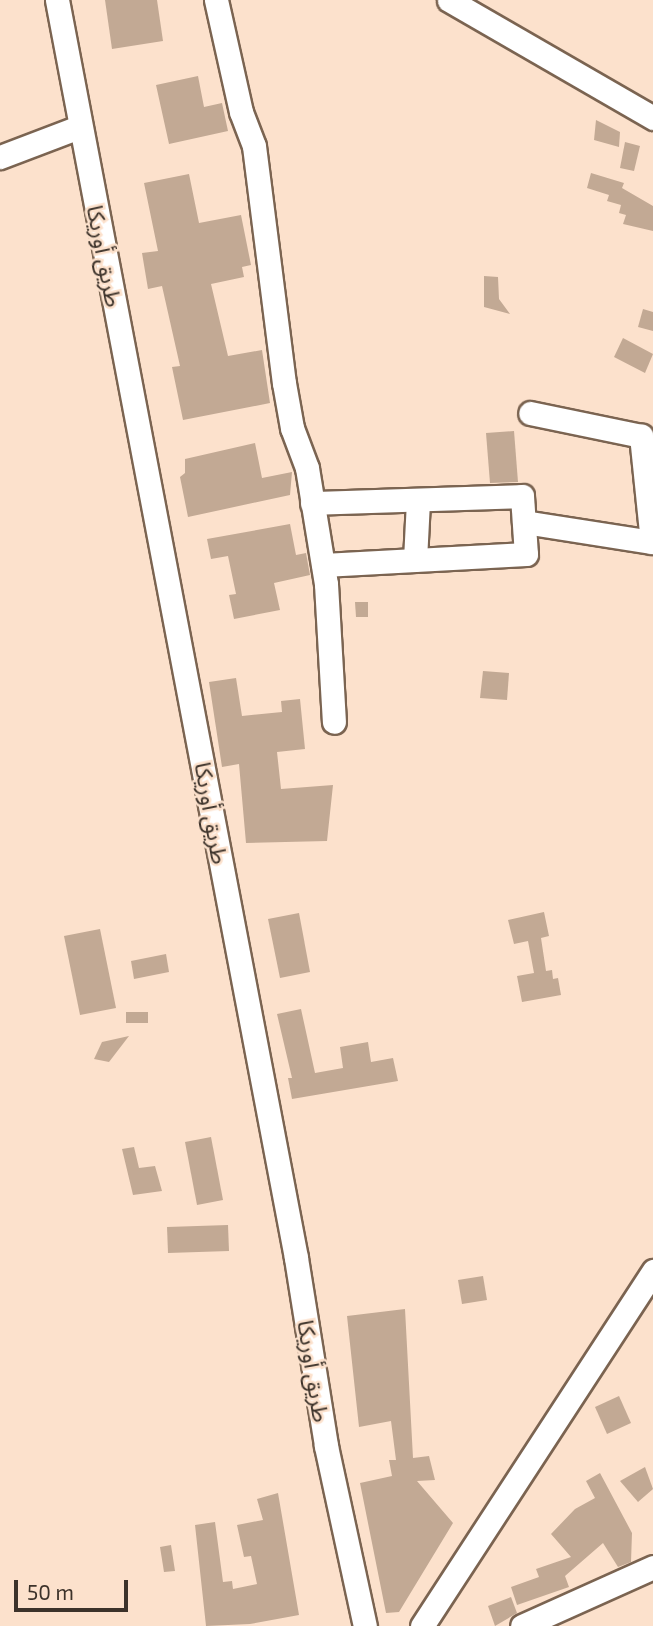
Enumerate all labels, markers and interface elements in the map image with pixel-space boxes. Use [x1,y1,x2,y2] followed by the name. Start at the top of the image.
[82,203,128,309] street label: طريق أوريكا
[189,760,235,866] street label: طريق أوريكا
[292,1318,336,1424] street label: طريق أوريكا
[18,1566,131,1610] scale bar
[27,1579,74,1604] text: 50 m

